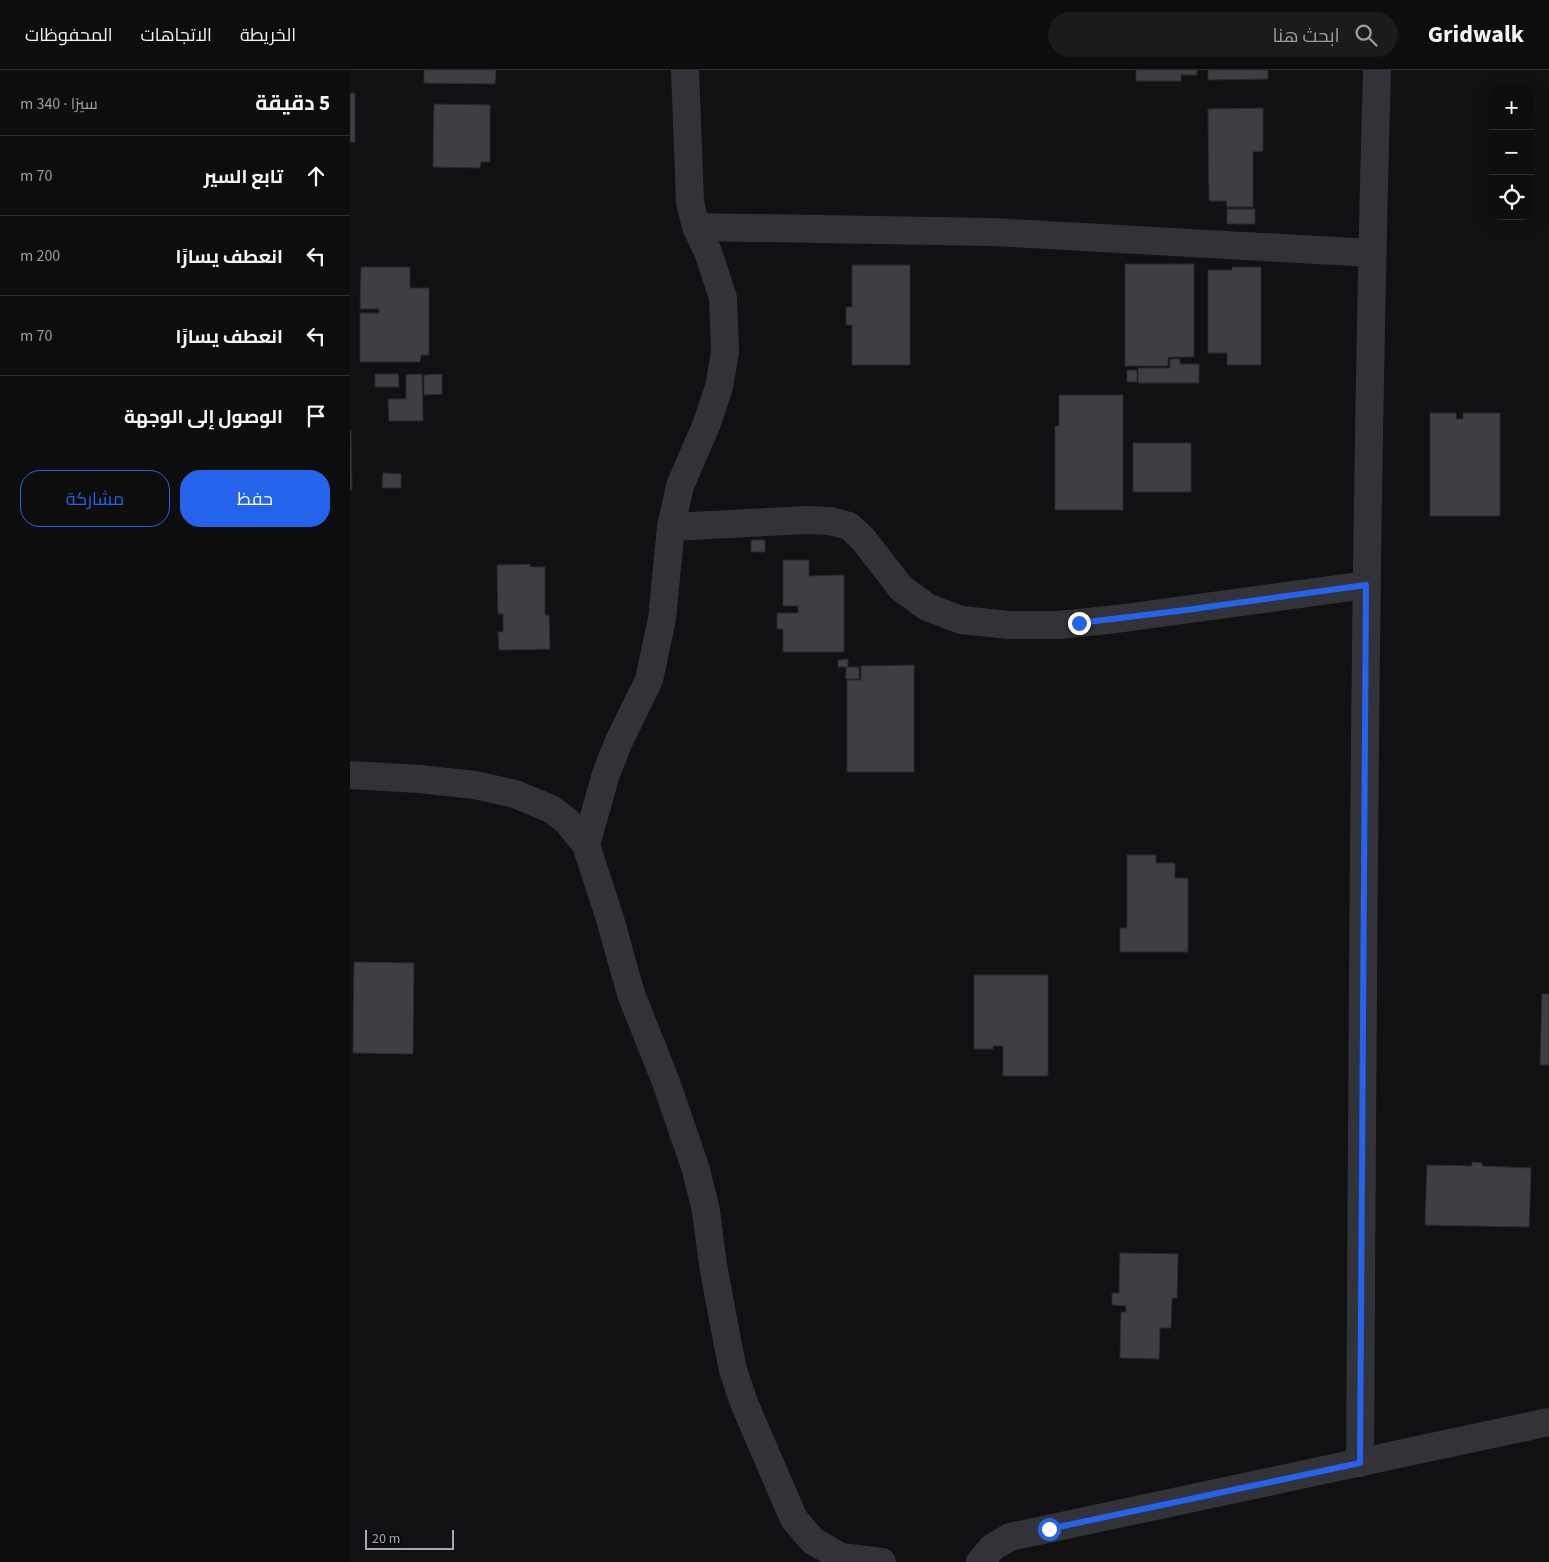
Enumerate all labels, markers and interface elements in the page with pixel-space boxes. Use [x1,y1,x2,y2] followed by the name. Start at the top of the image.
[1048,12,1398,57] search box
[1428,17,1524,52] text: Gridwalk
[1352,21,1380,49] icon: search
[25,23,113,48] text: المحفوظات
[141,23,212,48] text: الاتجاهات
[240,23,296,48] text: الخريطة
[1272,23,1340,50] text: ابحث هنا
[1489,85,1534,220] map controls
[1489,85,1534,130] button: +
[255,88,330,118] text: 5 دقيقة
[20,93,98,115] text: سيرًا · 340 m
[1489,130,1534,175] button: −
[302,162,330,190] icon: ahead
[204,164,283,191] text: تابع السير
[20,165,52,187] text: 70 m
[1489,175,1534,220] button: locate
[302,242,330,270] icon: left
[176,244,283,271] text: انعطف يسارًا
[20,245,60,267] text: 200 m
[302,322,330,350] icon: left
[176,324,283,351] text: انعطف يسارًا
[20,325,52,347] text: 70 m
[302,402,330,430] icon: arrive
[124,404,283,431] text: الوصول إلى الوجهة
[20,470,170,527] button: مشاركة
[180,470,330,527] button: حفظ
[1068,612,1091,635] route end
[1038,1518,1061,1541] route start
[365,1527,454,1550] scale bar
[372,1529,400,1549] text: 20 m

